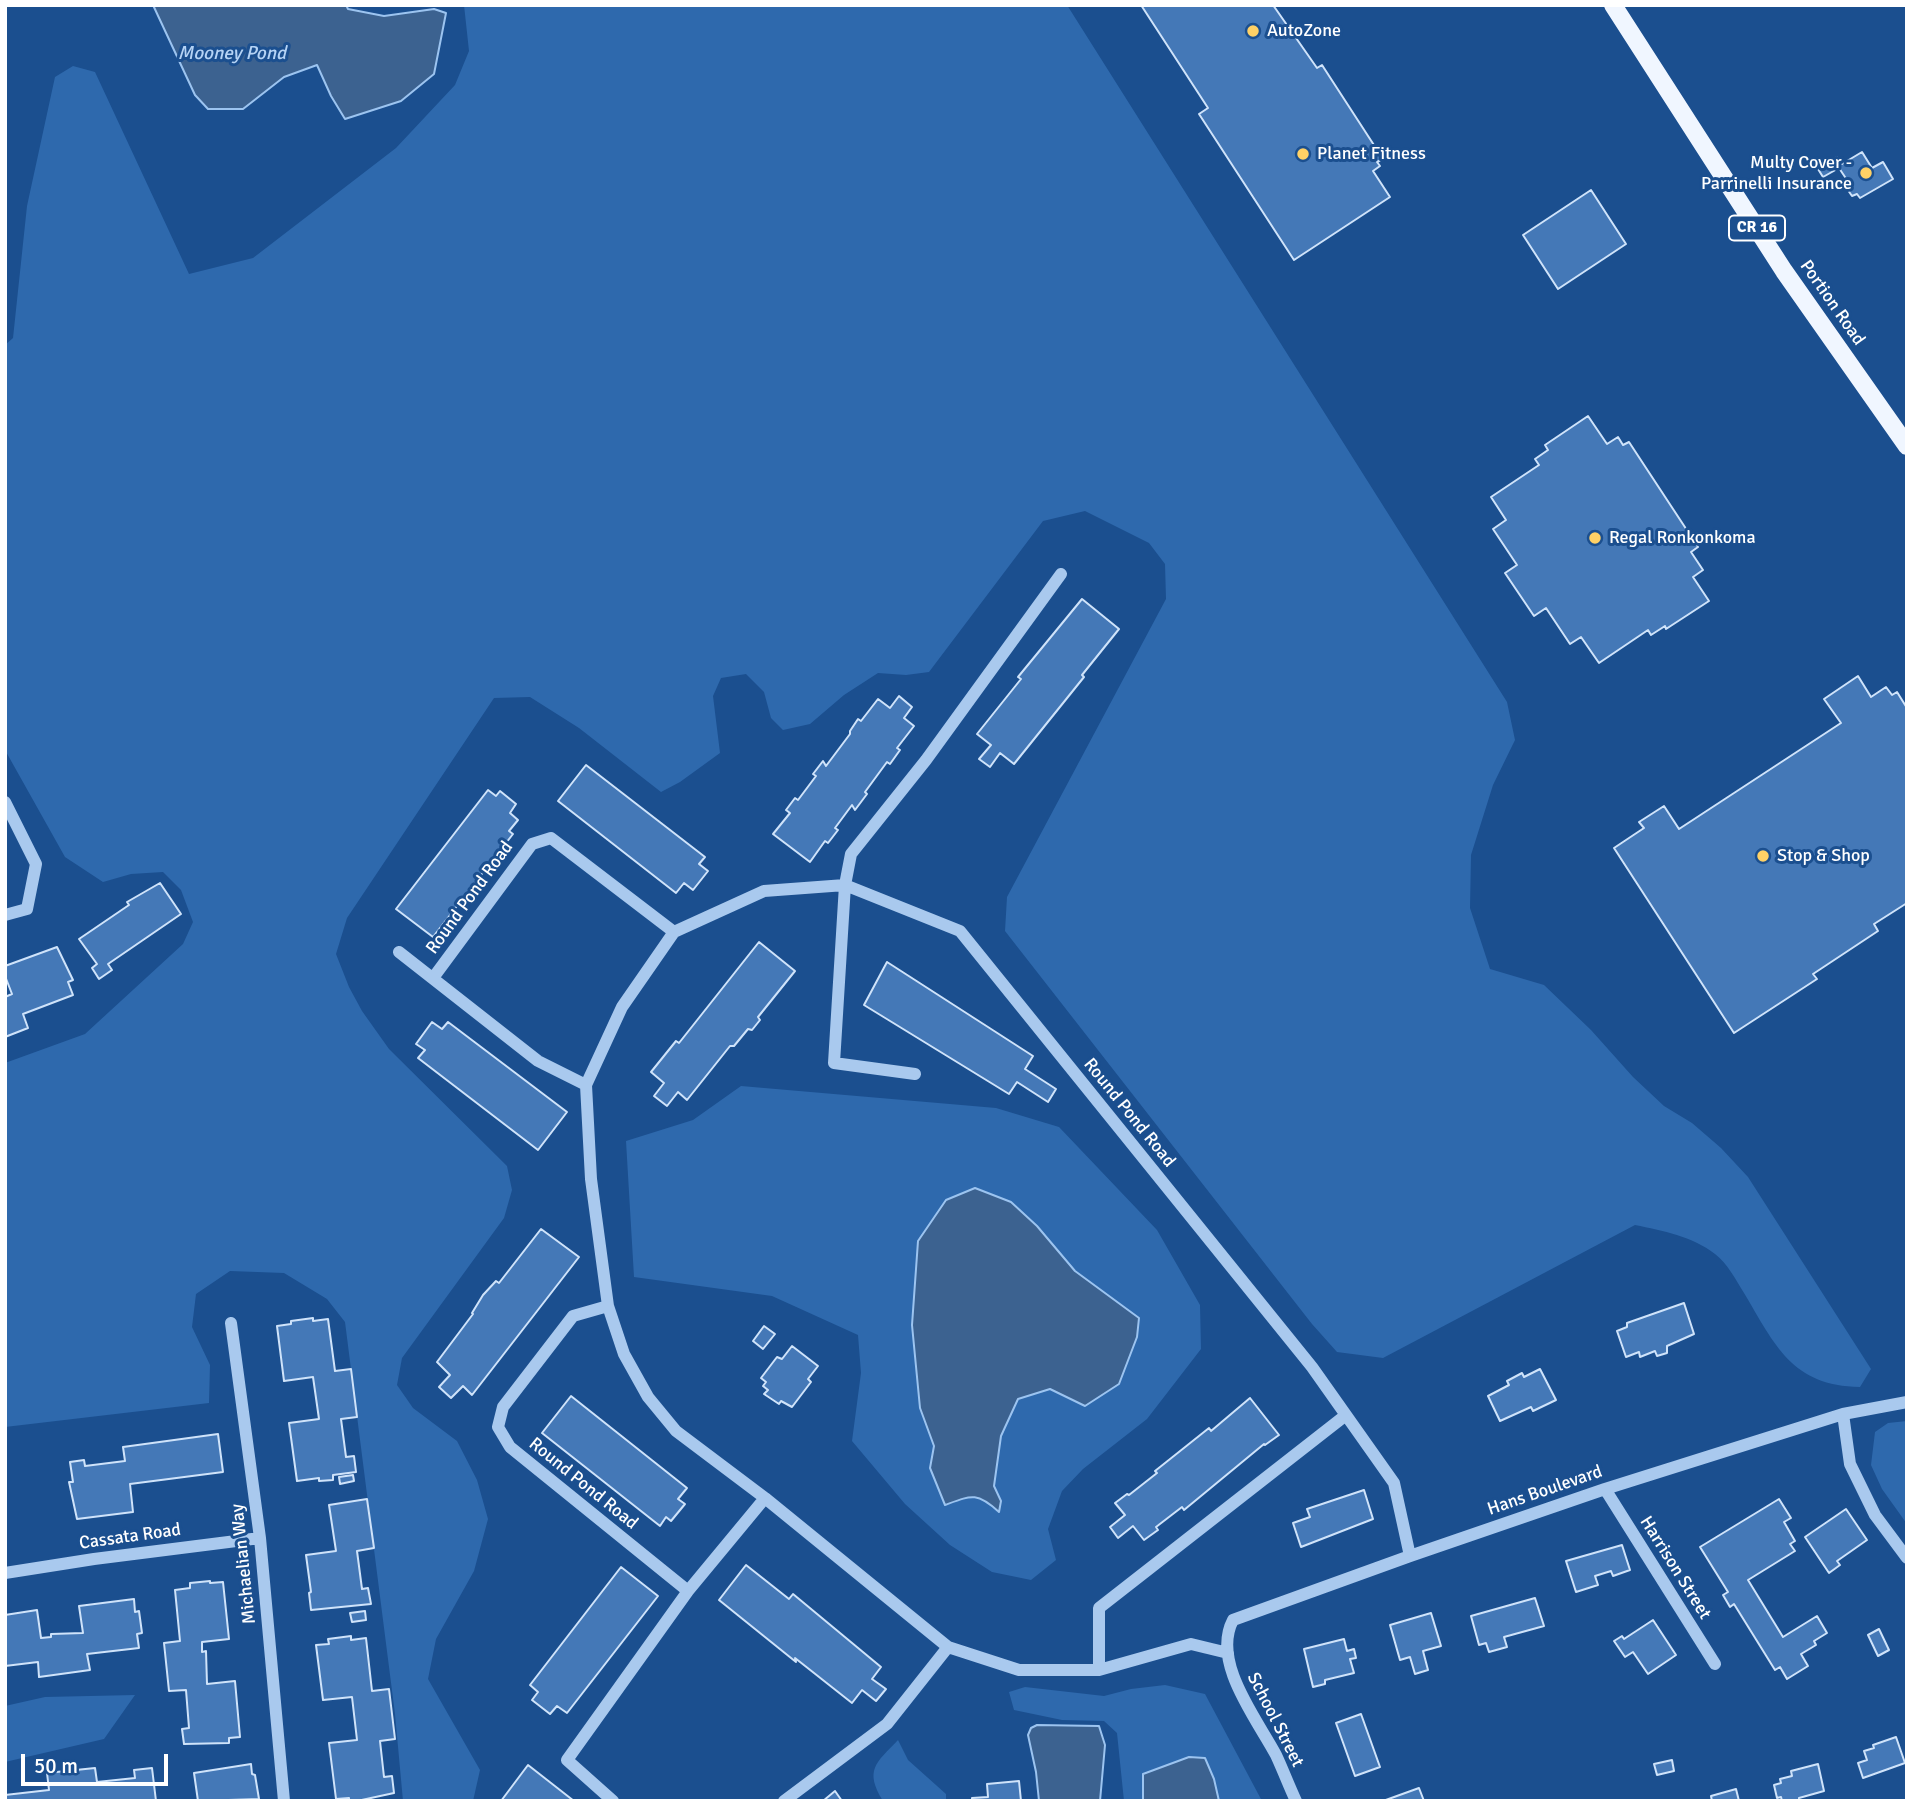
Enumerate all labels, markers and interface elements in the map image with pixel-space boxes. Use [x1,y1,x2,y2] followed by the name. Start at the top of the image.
[1267,20,1341,42] place label: AutoZone
[1245,23,1261,39] marker: AutoZone
[178,43,286,65] water label: Mooney Pond
[1317,143,1426,165] place label: Planet Fitness
[1295,146,1311,162] marker: Planet Fitness
[1701,152,1852,194] place label: Multy Cover - Parrinelli Insurance
[1858,165,1874,181] marker: Multy Cover - Parrinelli Insurance
[1729,216,1785,240] road number: CR 16
[1795,256,1869,350] street label: Portion Road
[1609,527,1756,549] place label: Regal Ronkonkoma
[1587,530,1603,546] marker: Regal Ronkonkoma
[422,837,518,959] street label: Round Pond Road
[1777,845,1870,867] place label: Stop & Shop
[1755,848,1771,864] marker: Stop & Shop
[1078,1054,1180,1172] street label: Round Pond Road
[524,1433,642,1535] street label: Round Pond Road
[1485,1461,1605,1521] street label: Hans Boulevard
[227,1503,261,1625] street label: Michaelian Way
[1635,1512,1715,1624] street label: Harrison Street
[78,1519,182,1555] street label: Cassata Road
[1242,1669,1308,1771] street label: School Street
[24,1740,172,1784] scale bar
[34,1753,78,1779] text: 50 m

